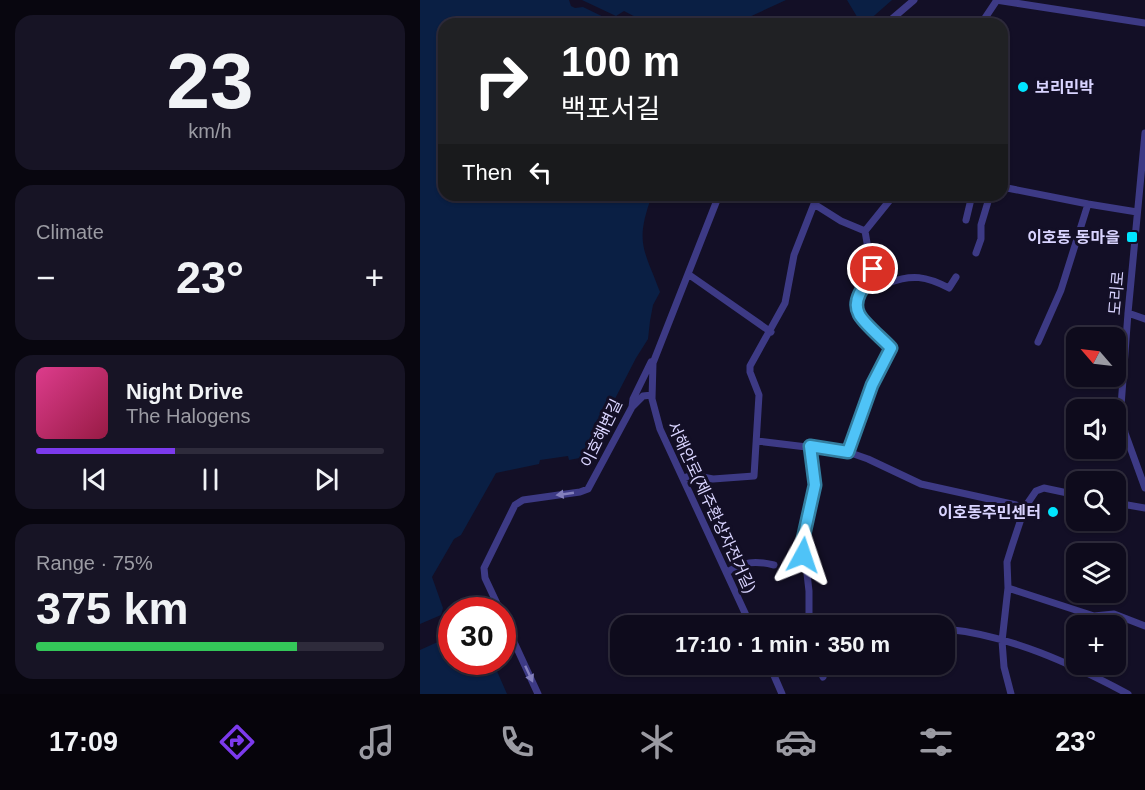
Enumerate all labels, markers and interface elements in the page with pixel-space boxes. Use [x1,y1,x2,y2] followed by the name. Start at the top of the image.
[167,37,253,125] text: 23
[561,38,680,85] text: 100 m
[462,42,540,120] icon: right
[1035,79,1094,96] place label: 보리민박
[1016,80,1030,94] marker: 보리민박
[561,94,660,124] text: 백포서길
[188,120,232,142] text: km/h
[524,156,557,189] icon: left
[462,160,512,185] text: Then
[36,221,104,243] text: Climate
[1027,229,1120,246] place label: 이호동 동마을
[1125,230,1139,244] marker: 이호동 동마을
[847,243,898,294] pin
[176,252,244,303] text: 23°
[856,252,889,285] icon: arrive
[36,259,55,296] text: −
[365,259,384,296] text: +
[1106,270,1127,316] street label: 도리로
[1066,327,1126,387] north arrow
[1066,327,1126,675] map controls
[126,379,243,404] text: Night Drive
[578,396,625,470] street label: 이호해변길
[1066,399,1126,459] button: sound
[126,405,251,427] text: The Halogens
[664,419,759,596] street label: 서해안로(제주환상자전거길)
[78,463,111,496] icon: previous
[194,463,227,496] icon: pause
[310,463,343,496] icon: next
[1066,471,1126,531] button: search
[555,490,574,499] one-way arrow
[938,504,1041,521] place label: 이호동주민센터
[1046,505,1060,519] marker: 이호동주민센터
[771,523,835,587] position arrow
[1066,543,1126,603] button: layers
[36,552,153,574] text: Range · 75%
[36,583,189,634] text: 375 km
[438,597,516,675] speed limit sign: 30
[1066,615,1126,675] button: +
[675,632,890,657] text: 17:10 · 1 min · 350 m
[525,666,534,683] one-way arrow
[216,721,258,763] icon: directions
[356,721,398,763] icon: music
[496,721,538,763] icon: phone
[636,721,678,763] icon: climate
[775,721,817,763] icon: car
[915,721,957,763] icon: filters
[49,727,118,757] text: 17:09
[1055,727,1096,757] text: 23°

